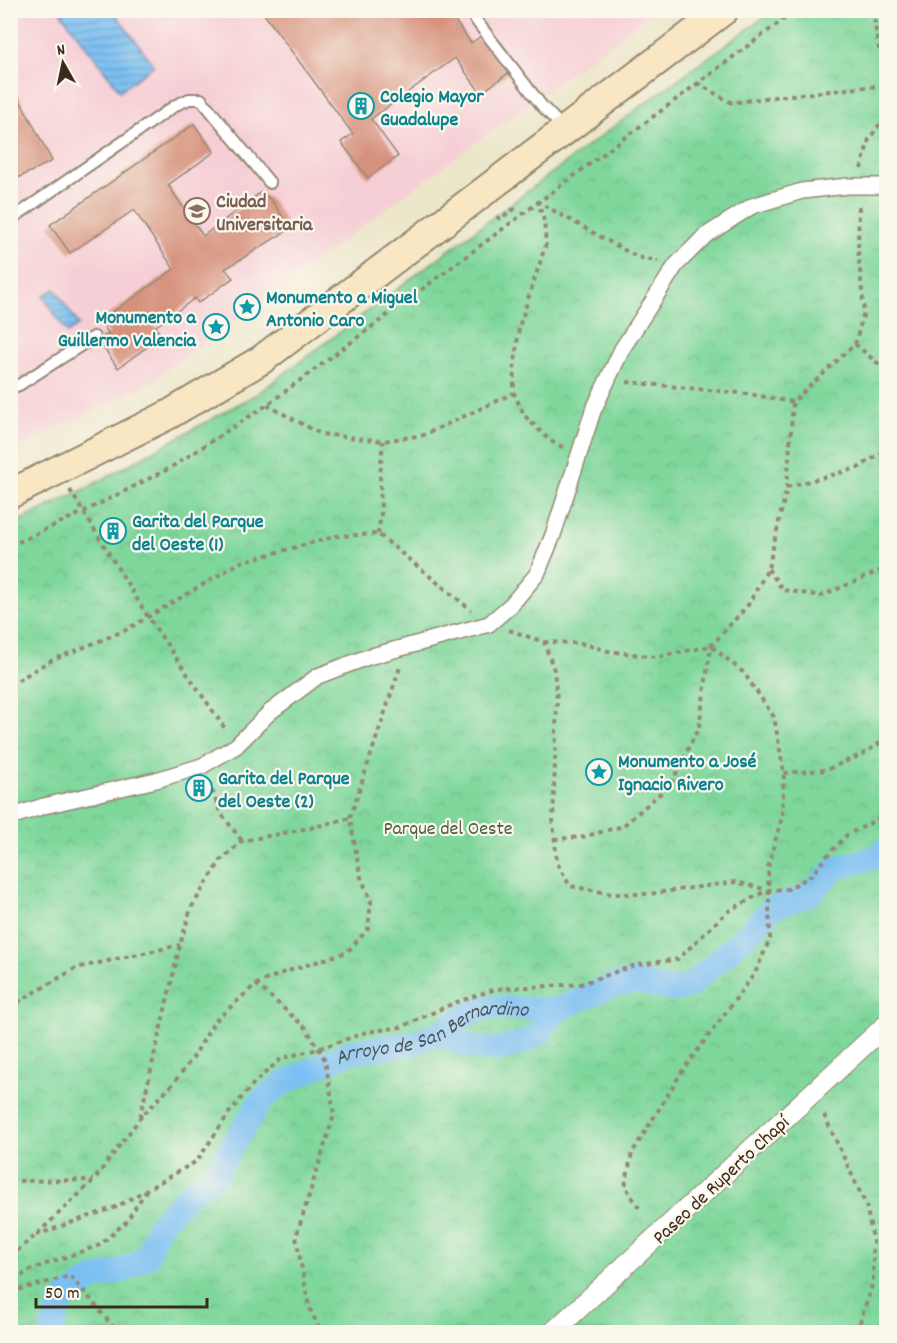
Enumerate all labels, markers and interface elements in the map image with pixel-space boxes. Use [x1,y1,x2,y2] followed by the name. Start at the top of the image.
[33,33,93,93] north arrow
[55,39,67,63] text: N
[380,84,484,135] place label: Colegio Mayor Guadalupe
[346,91,376,121] building icon: Colegio Mayor Guadalupe
[216,189,313,240] place label: Ciudad Universitaria
[182,196,212,226] school or university icon: Ciudad Universitaria
[266,285,418,336] place label: Monumento a Miguel Antonio Caro
[232,292,262,322] place icon: Monumento a Miguel Antonio Caro
[58,305,197,356] place label: Monumento a Guillermo Valencia
[201,312,231,342] place icon: Monumento a Guillermo Valencia
[132,509,264,560] place label: Garita del Parque del Oeste (1)
[98,516,128,546] building icon: Garita del Parque del Oeste (1)
[618,749,757,800] place label: Monumento a José Ignacio Rivero
[584,757,614,787] place icon: Monumento a José Ignacio Rivero
[218,766,350,817] place label: Garita del Parque del Oeste (2)
[184,773,214,803] building icon: Garita del Parque del Oeste (2)
[383,816,513,844] park label: Parque del Oeste
[330,995,531,1075] water label: Arroyo de San Bernardino
[647,1109,798,1252] street label: Paseo de Ruperto Chapí
[36,1271,207,1309] scale bar
[45,1282,80,1307] text: 50 m

